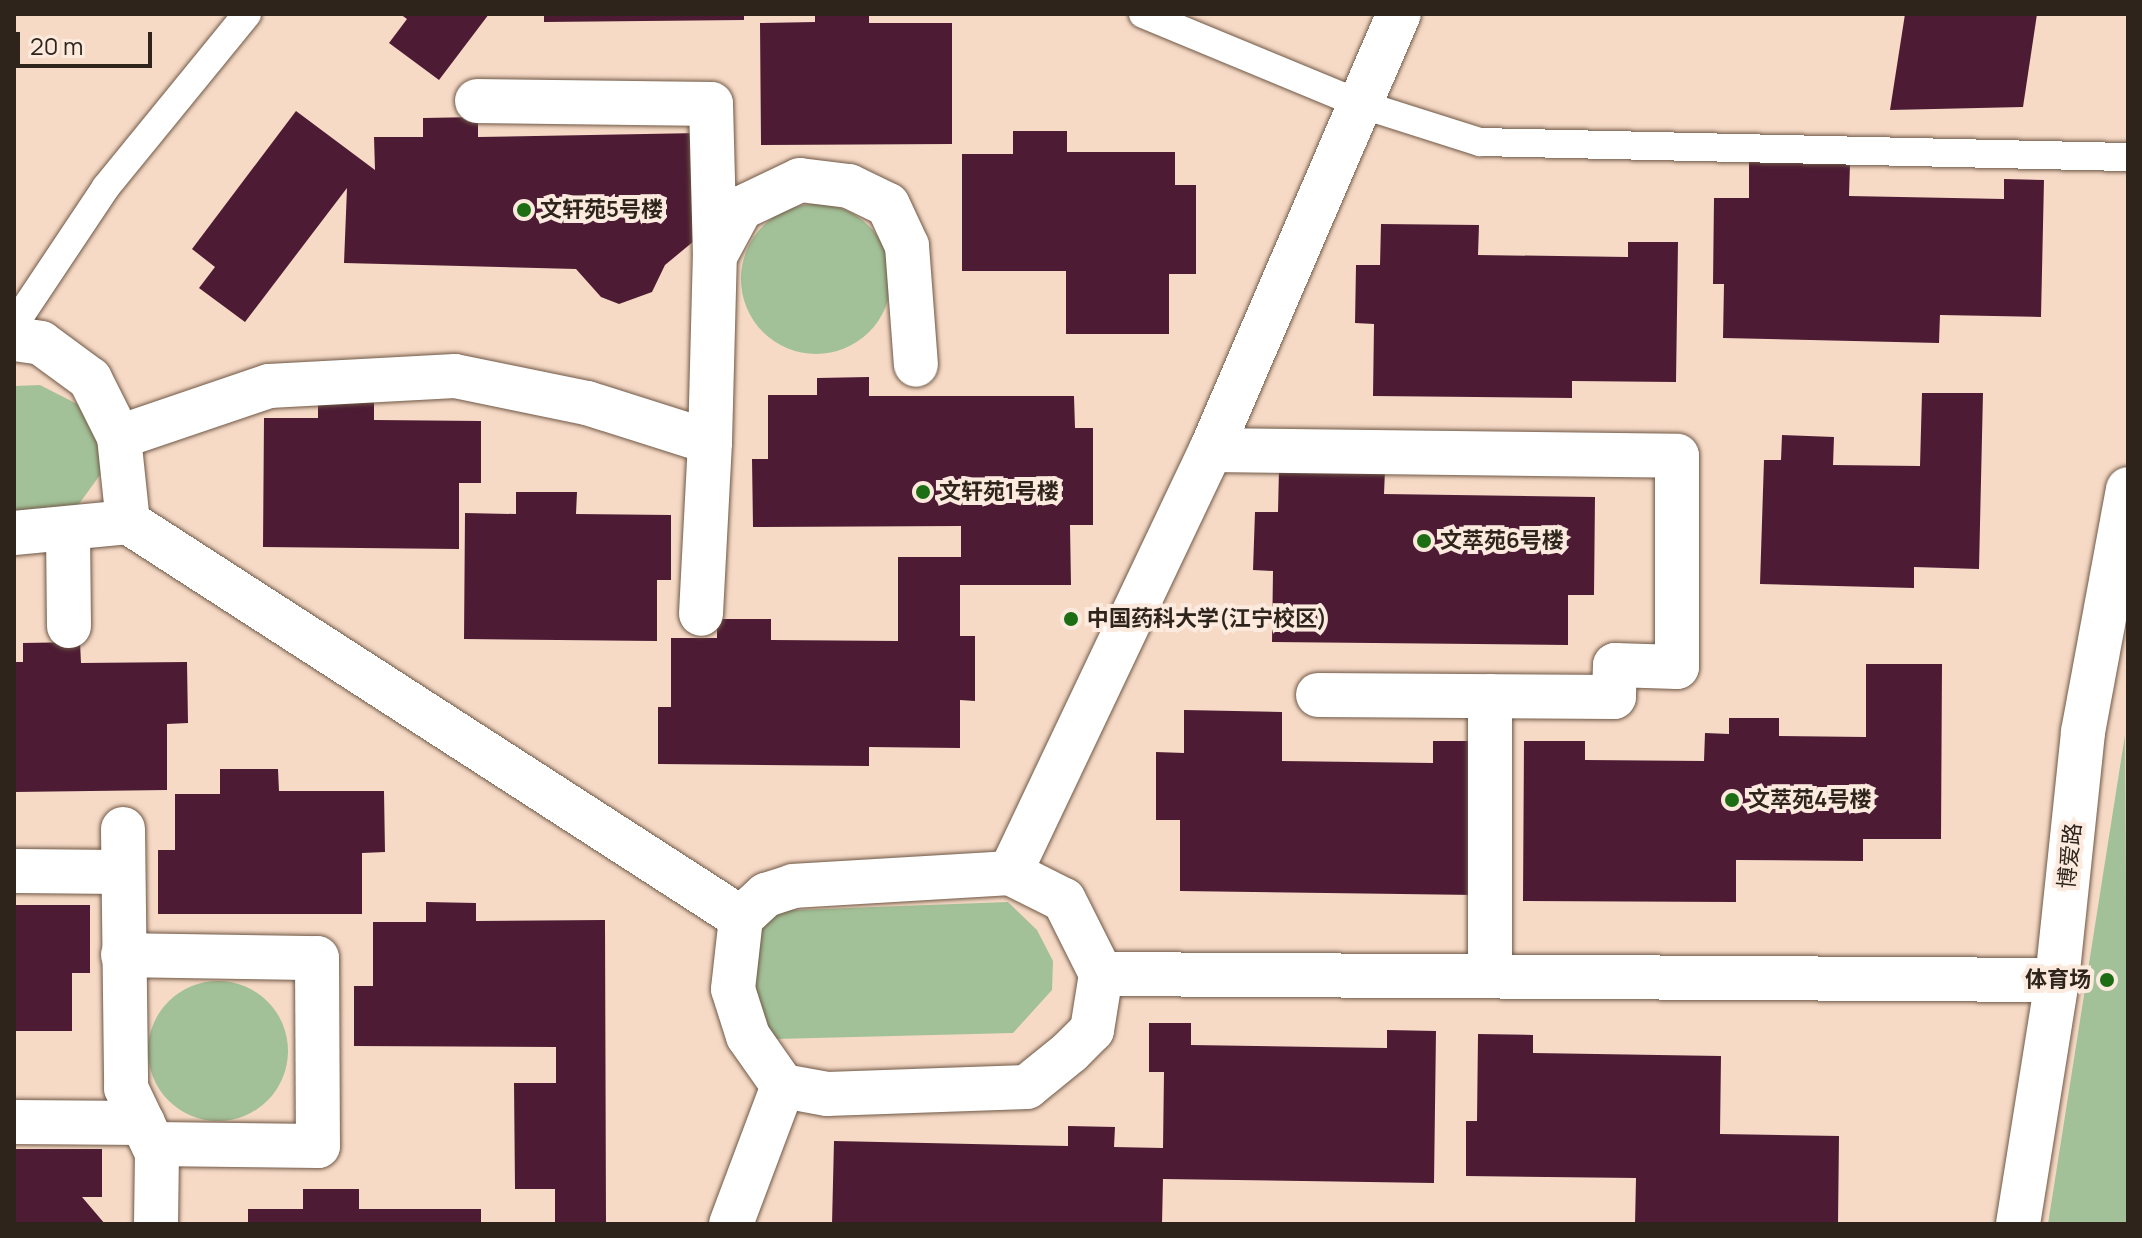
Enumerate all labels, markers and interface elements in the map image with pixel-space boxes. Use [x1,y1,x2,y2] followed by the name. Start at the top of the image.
[20,16,156,66] scale bar
[30,29,83,62] text: 20 m
[540,197,663,223] place label: 文轩苑5号楼
[515,201,533,219] marker: 文轩苑5号楼
[939,479,1059,505] place label: 文轩苑1号楼
[914,483,932,501] marker: 文轩苑1号楼
[1440,528,1564,554] place label: 文萃苑6号楼
[1415,532,1433,550] marker: 文萃苑6号楼
[1087,606,1327,632] place label: 中国药科大学(江宁校区)
[1062,610,1080,628] marker: 中国药科大学(江宁校区)
[1748,787,1871,813] place label: 文萃苑4号楼
[1723,791,1741,809] marker: 文萃苑4号楼
[2053,822,2087,890] street label: 博爱路
[2025,967,2091,993] place label: 体育场
[2098,971,2116,989] marker: 体育场

